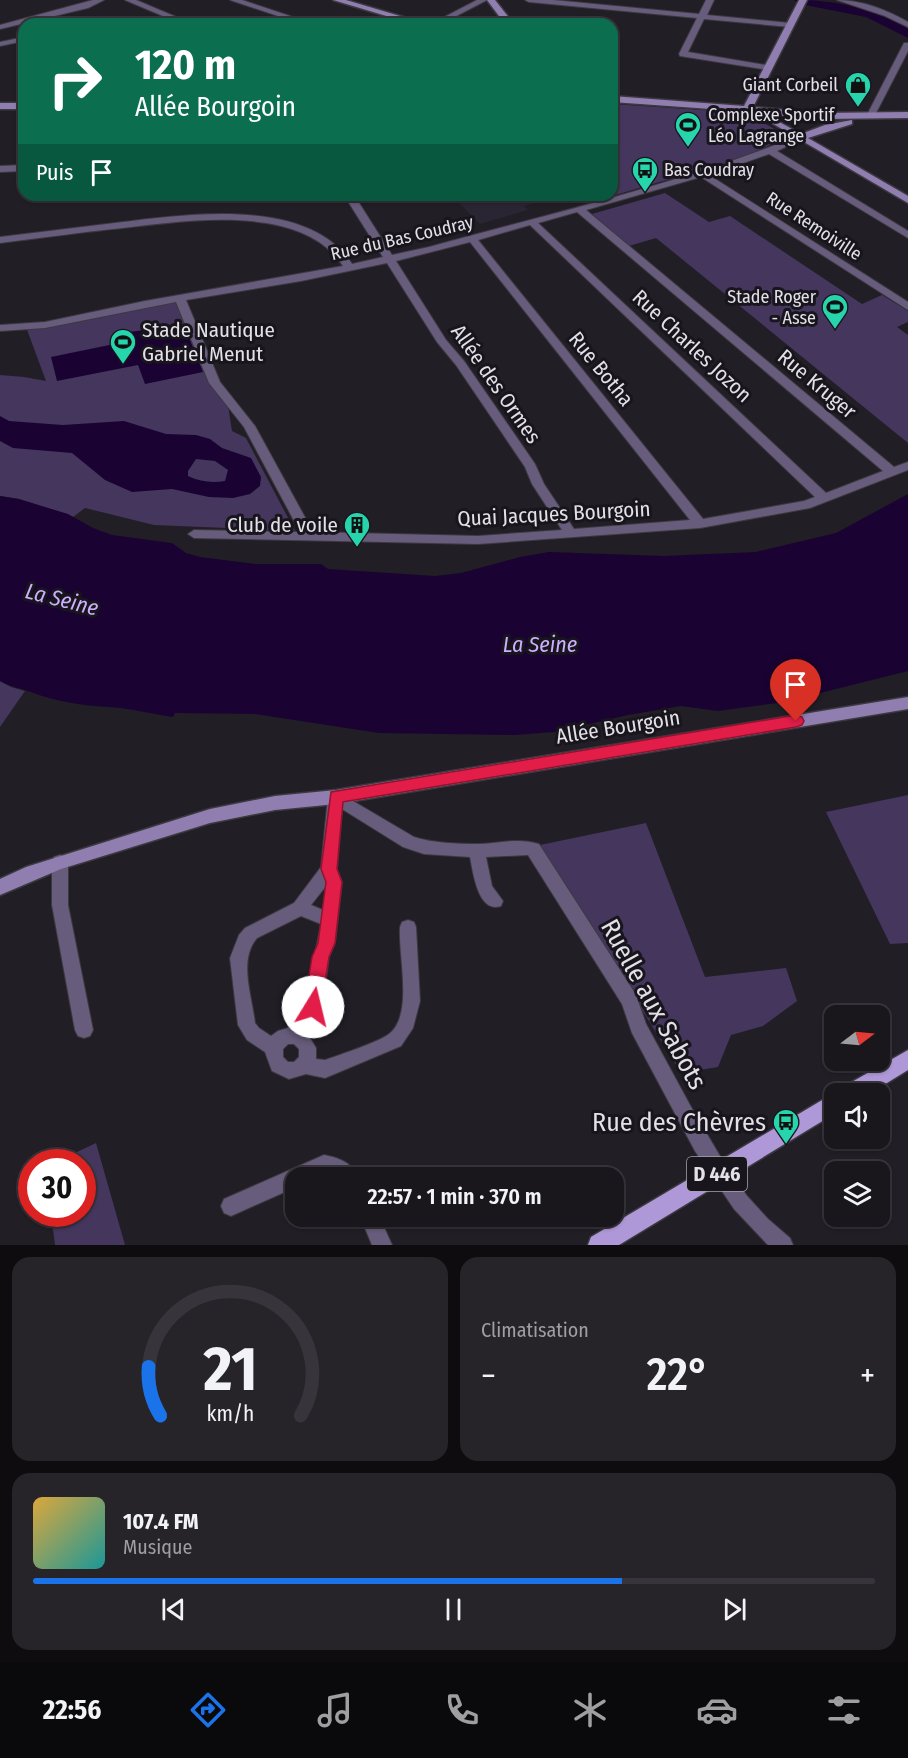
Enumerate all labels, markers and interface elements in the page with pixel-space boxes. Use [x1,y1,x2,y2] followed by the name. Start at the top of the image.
[135,40,236,90] text: 120 m
[36,42,114,120] icon: right
[843,70,873,108] shop icon: Giant Corbeil
[742,74,838,96] place label: Giant Corbeil
[135,91,296,123] text: Allée Bourgoin
[708,104,836,147] place label: Complexe Sportif Léo Lagrange
[673,110,703,148] sports icon: Complexe Sportif Léo Lagrange
[630,155,660,193] bus stop icon: Bas Coudray
[85,156,118,189] icon: arrive
[36,159,73,186] text: Puis
[664,159,754,181] place label: Bas Coudray
[762,187,866,265] street label: Rue Remoiville
[329,211,475,265] street label: Rue du Bas Coudray
[627,284,757,408] street label: Rue Charles Jozon
[727,286,817,329] place label: Stade Roger - Asse
[820,292,850,330] sports icon: Stade Roger - Asse
[142,317,275,367] place label: Stade Nautique Gabriel Menut
[445,320,547,449] street label: Allée des Ormes
[563,326,639,412] street label: Rue Botha
[108,327,138,365] sports icon: Stade Nautique Gabriel Menut
[772,344,862,425] street label: Rue Kruger
[457,496,651,532] street label: Quai Jacques Bourgoin
[342,510,372,548] building icon: Club de voile
[227,512,338,538] place label: Club de voile
[23,577,101,622] water label: La Seine
[503,631,577,658] water label: La Seine
[770,659,821,721] pin
[779,668,812,701] icon: arrive
[554,704,682,750] street label: Allée Bourgoin
[594,914,713,1095] street label: Ruelle aux Sabots
[281,975,345,1039] position arrow
[824,1005,890,1071] north arrow
[824,1005,890,1227] map controls
[824,1083,890,1149] button: sound
[592,1107,766,1138] place label: Rue des Chèvres
[771,1107,801,1145] bus stop icon: Rue des Chèvres
[18,1149,96,1227] speed limit sign: 30
[687,1157,747,1191] road number: D 446
[824,1161,890,1227] button: layers
[367,1183,542,1210] text: 22:57 · 1 min · 370 m
[481,1318,589,1342] text: Climatisation
[202,1332,257,1407] text: 21
[647,1348,709,1402] text: 22°
[481,1356,496,1396] text: −
[860,1356,875,1396] text: +
[206,1401,254,1427] text: km/h
[123,1508,199,1535] text: 107.4 FM
[123,1535,192,1559] text: Musique
[157,1593,190,1626] icon: previous
[437,1593,470,1626] icon: pause
[718,1593,751,1626] icon: next
[187,1689,229,1731] icon: directions
[314,1689,356,1731] icon: music
[441,1689,483,1731] icon: phone
[569,1689,611,1731] icon: climate
[696,1689,738,1731] icon: car
[823,1689,865,1731] icon: filters
[43,1694,101,1726] text: 22:56

